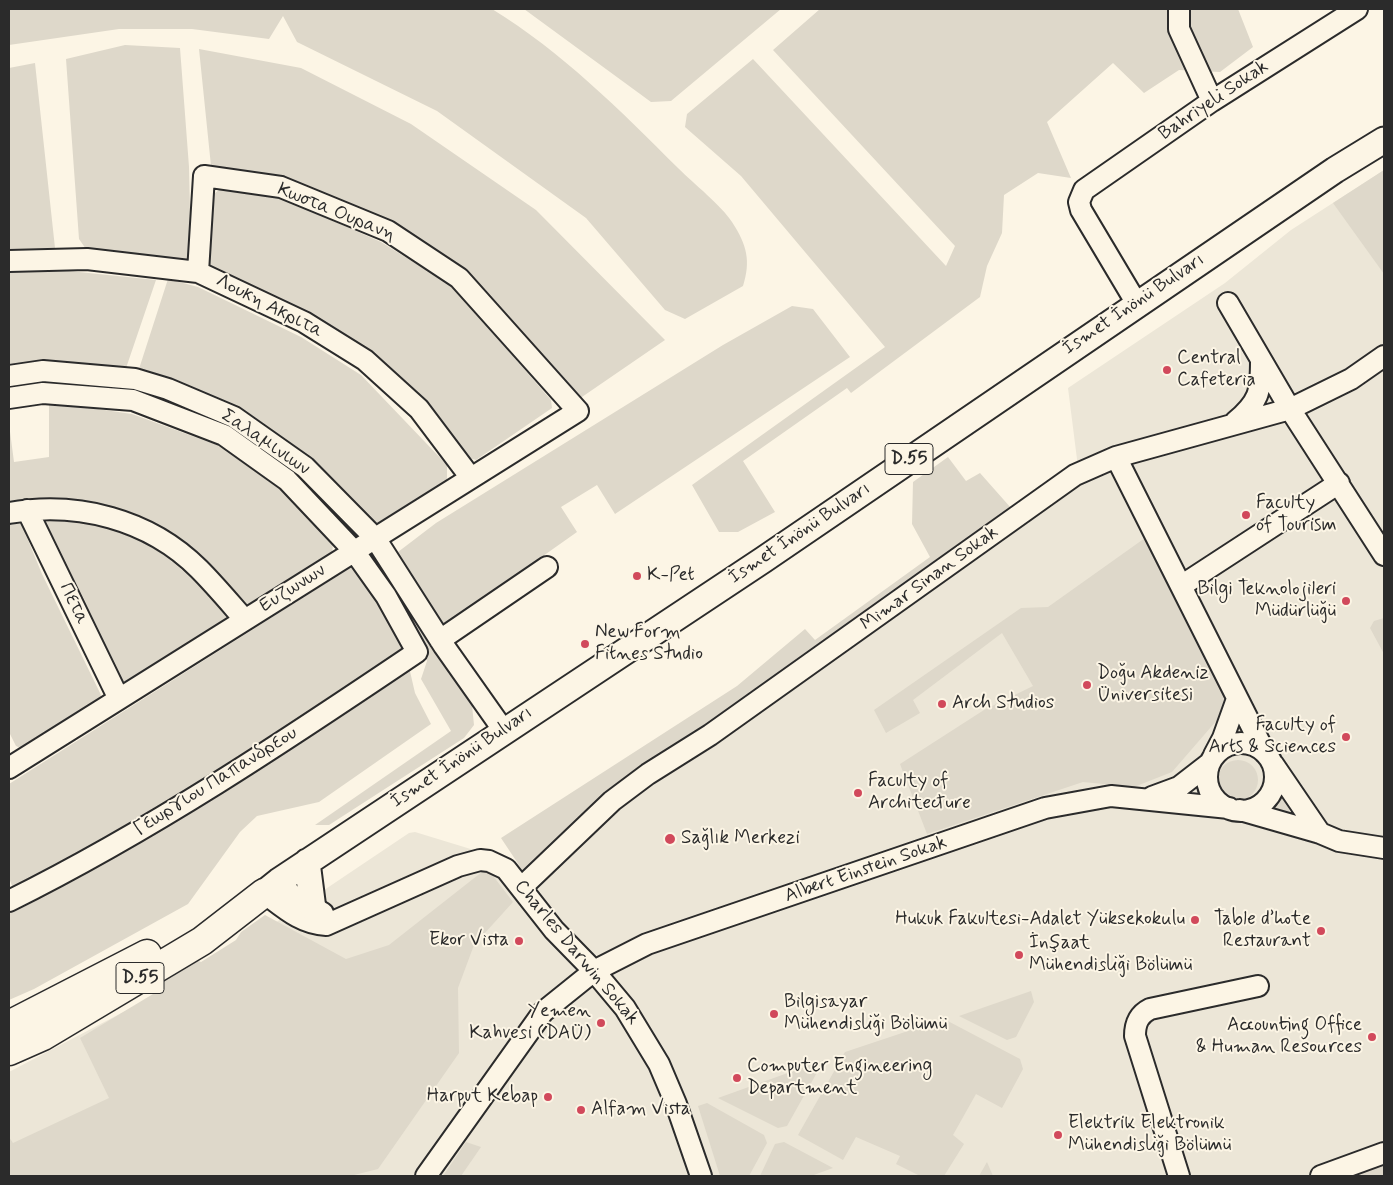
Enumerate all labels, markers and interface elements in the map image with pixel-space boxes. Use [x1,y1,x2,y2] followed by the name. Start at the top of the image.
[1155,56,1273,146] street label: Bahriyeli Sokak
[274,179,398,247] street label: Κωστα Ουρανη
[1059,249,1209,361] street label: İsmet İnönü Bulvarı
[212,270,326,344] street label: Λουκη Ακριτα
[1177,348,1256,392] place label: Central Cafeteria
[1161,364,1173,376] marker: Central Cafeteria
[216,405,314,481] street label: Σαλαμινιων
[885,444,933,474] road number: D.55
[725,478,875,590] street label: İsmet İnönü Bulvarı
[1256,493,1337,537] place label: Faculty of Tourism
[1240,509,1252,521] marker: Faculty of Tourism
[857,521,1003,637] street label: Mimar Sinan Sokak
[256,560,330,618] street label: Ευζωνων
[647,565,695,587] place label: K-Pet
[631,570,643,582] marker: K-Pet
[1197,579,1336,623] place label: Bilgi Teknolojileri Müdürlüğü
[53,580,93,628] street label: Πετα
[1340,595,1352,607] marker: Bilgi Teknolojileri Müdürlüğü
[595,622,703,666] place label: New Form Fitnes Studio
[579,638,591,650] marker: New Form Fitnes Studio
[1097,663,1209,707] place label: Doğu Akdeniz Üniversitesi
[1081,679,1093,691] marker: Doğu Akdeniz Üniversitesi
[952,693,1054,715] place label: Arch Studios
[936,698,948,710] marker: Arch Studios
[387,702,537,814] street label: İsmet İnönü Bulvarı
[1209,715,1336,759] place label: Faculty of Arts & Sciences
[130,722,302,842] street label: Γεωργιου Παπανδρεου
[1340,731,1352,743] marker: Faculty of Arts & Sciences
[868,771,971,815] place label: Faculty of Architecture
[852,787,864,799] marker: Faculty of Architecture
[681,828,800,850] place label: Sağlık Merkezi
[663,832,677,846] marker: Sağlık Merkezi
[782,832,950,908] street label: Albert Einstein Sokak
[509,876,643,1030] street label: Charles Darwin Sokak
[895,909,1185,931] place label: Hukuk Fakultesi-Adalet Yüksekokulu
[1214,909,1311,953] place label: Table d’hote Restaurant
[1189,914,1201,926] marker: Hukuk Fakultesi-Adalet Yüksekokulu
[1315,925,1327,937] marker: Table d’hote Restaurant
[429,930,509,952] place label: Ekor Vista
[1029,933,1192,977] place label: İnşaat Mühendisliği Bölümü
[513,935,525,947] marker: Ekor Vista
[1013,949,1025,961] marker: İnşaat Mühendisliği Bölümü
[116,962,164,994] road number: D.55
[784,992,947,1036] place label: Bilgisayar Mühendisliği Bölümü
[469,1001,591,1045] place label: Yemen Kahvesi (DAÜ)
[768,1008,780,1020] marker: Bilgisayar Mühendisliği Bölümü
[1196,1015,1362,1059] place label: Accounting Office & Human Resources
[595,1017,607,1029] marker: Yemen Kahvesi (DAÜ)
[1366,1031,1378,1043] marker: Accounting Office & Human Resources
[747,1056,932,1100] place label: Computer Engineering Department
[731,1072,743,1084] marker: Computer Engineering Department
[427,1086,538,1108] place label: Harput Kebap
[542,1091,554,1103] marker: Harput Kebap
[591,1099,691,1121] place label: Alfam Vista
[575,1104,587,1116] marker: Alfam Vista
[1068,1113,1231,1157] place label: Elektrik Elektronik Mühendisliği Bölümü
[1052,1129,1064,1141] marker: Elektrik Elektronik Mühendisliği Bölümü

